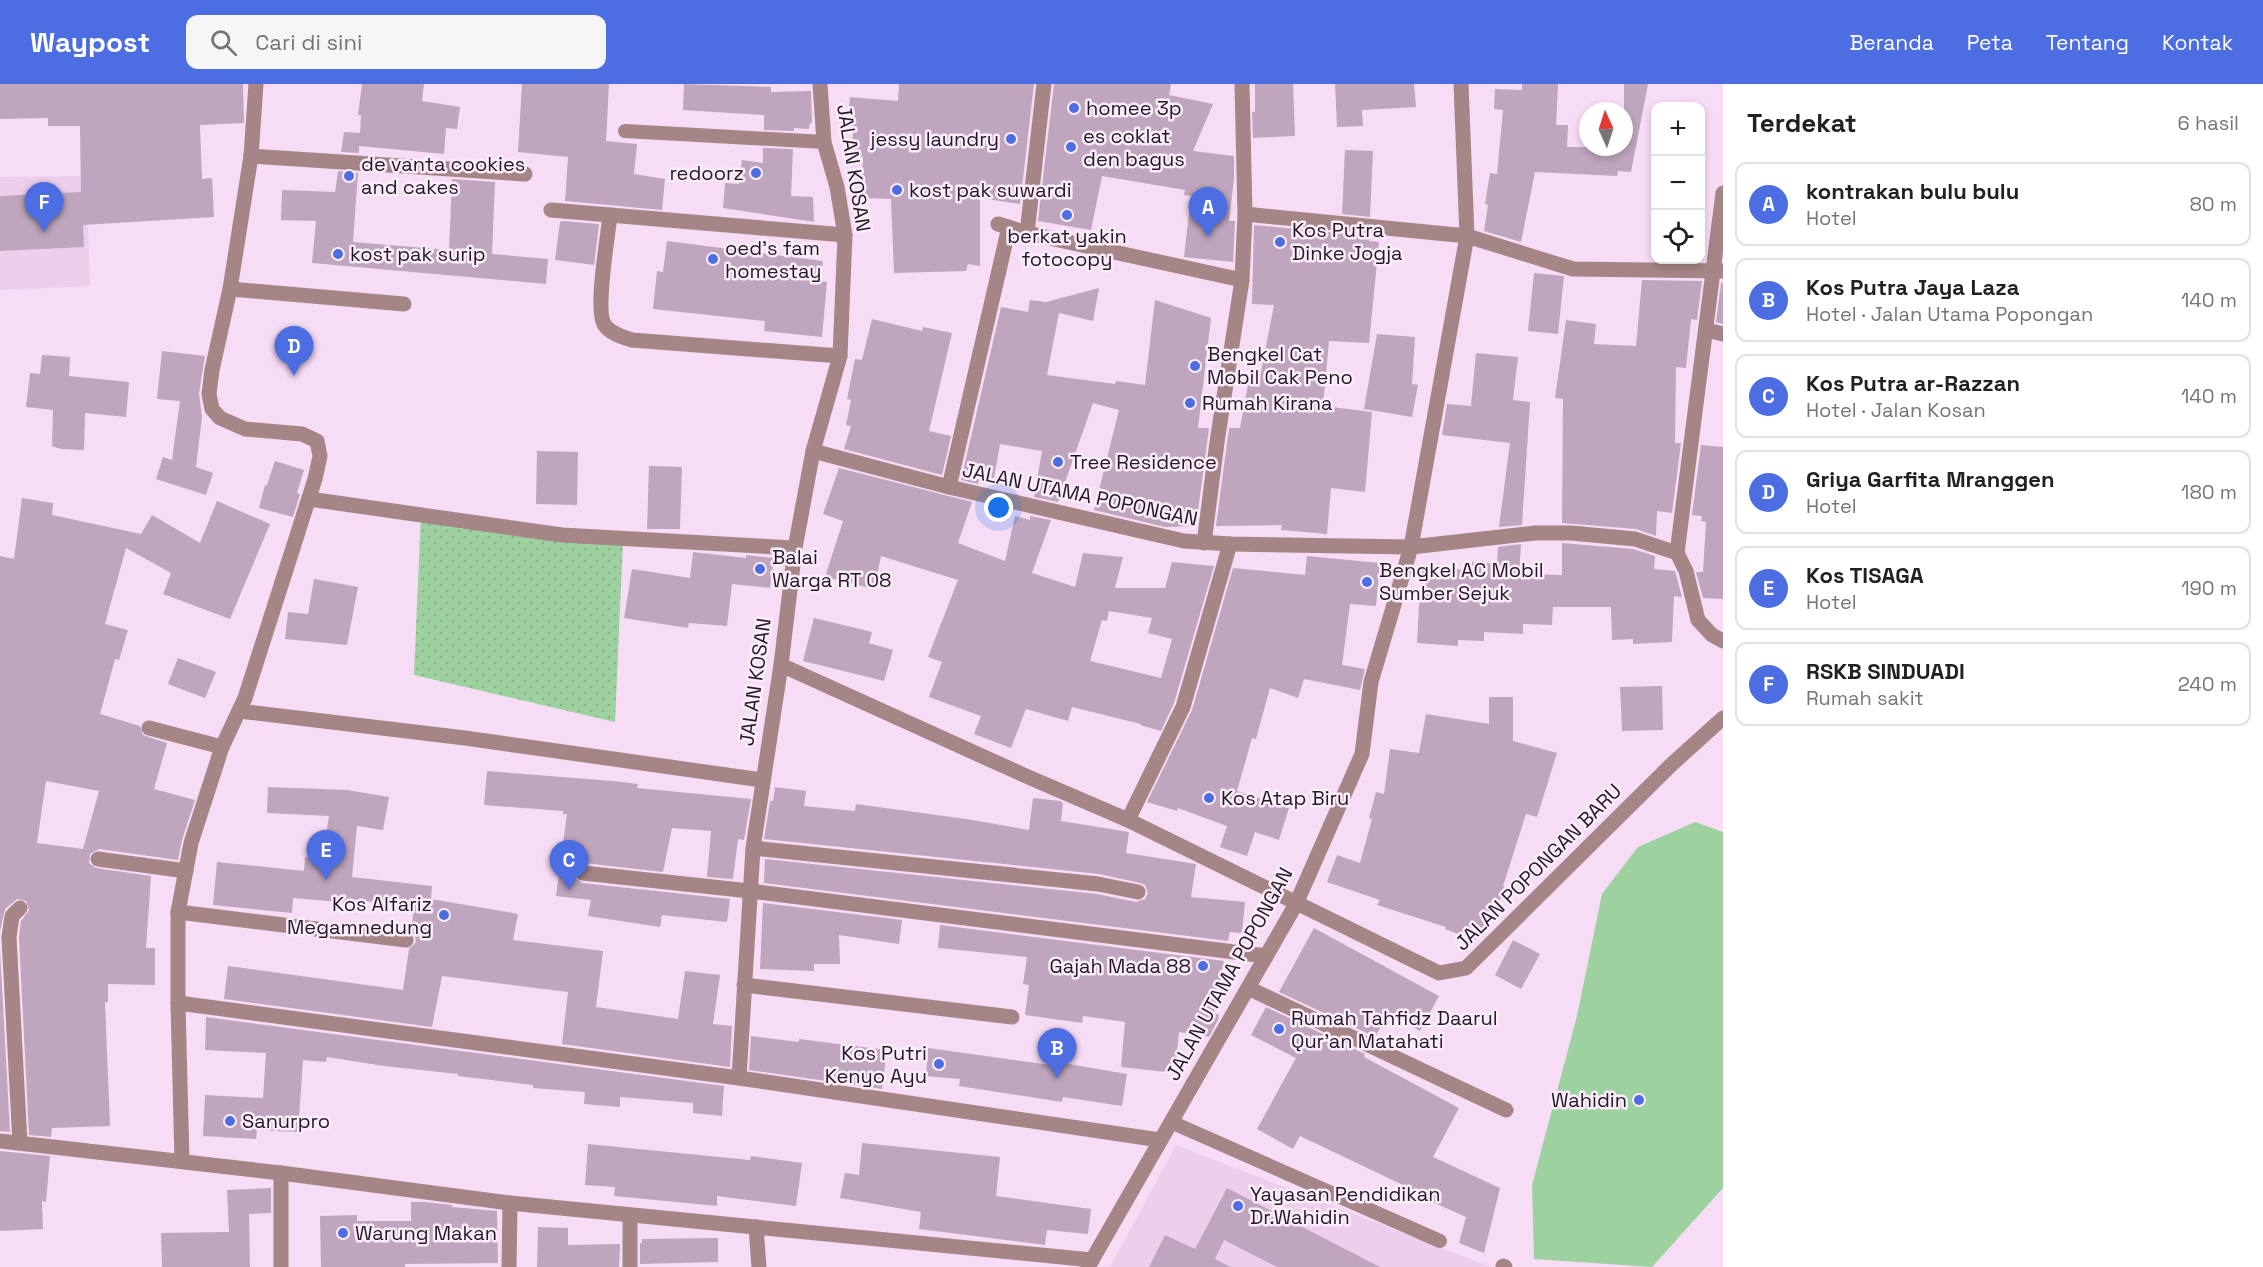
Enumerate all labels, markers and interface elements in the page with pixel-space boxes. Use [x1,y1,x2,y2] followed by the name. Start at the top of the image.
[186,15,606,69] search box
[30,24,150,60] text: Waypost
[207,26,240,59] icon: search
[255,28,362,56] text: Cari di sini
[1849,29,1934,56] text: Beranda
[1967,29,2013,56] text: Peta
[2046,29,2129,56] text: Tentang
[2162,29,2233,56] text: Kontak
[1086,95,1182,121] place label: homee 3p
[1067,101,1081,115] marker: homee 3p
[831,102,877,234] street label: JALAN KOSAN
[1579,102,1633,156] north arrow
[1651,102,1705,264] map controls
[1651,102,1705,156] button: +
[1747,106,1857,140] text: Terdekat
[2178,110,2239,136] text: 6 hasil
[1083,123,1185,172] place label: es coklat den bagus
[869,126,999,152] place label: jessy laundry
[1004,132,1018,146] marker: jessy laundry
[1064,140,1078,154] marker: es coklat den bagus
[361,151,525,200] place label: de vanta cookies and cakes
[1651,156,1705,210] button: −
[669,160,744,186] place label: redoorz
[749,166,763,180] marker: redoorz
[342,169,356,183] marker: de vanta cookies and cakes
[909,177,1072,203] place label: kost pak suwardi
[1806,177,2019,205] text: kontrakan bulu bulu
[24,182,63,232] pin: F
[890,183,904,197] marker: kost pak suwardi
[1188,188,1228,237] pin: A
[1762,191,1775,217] text: A
[2189,191,2237,217] text: 80 m
[1806,205,1857,231] text: Hotel
[1060,208,1074,222] marker: berkat yakin fotocopy
[1651,210,1705,264] button: locate
[1292,217,1403,266] place label: Kos Putra Dinke Jogja
[1007,223,1127,272] place label: berkat yakin fotocopy
[725,235,822,284] place label: oed's fam homestay
[1273,235,1287,249] marker: Kos Putra Dinke Jogja
[350,241,486,267] place label: kost pak surip
[331,247,345,261] marker: kost pak surip
[706,252,720,266] marker: oed's fam homestay
[1806,273,2019,301] text: Kos Putra Jaya Laza
[1762,287,1775,313] text: B
[2181,287,2237,313] text: 140 m
[1806,301,2093,327] text: Hotel · Jalan Utama Popongan
[274,326,314,376] pin: D
[1207,341,1353,390] place label: Bengkel Cat Mobil Cak Peno
[1188,359,1202,373] marker: Bengkel Cat Mobil Cak Peno
[1806,369,2020,397] text: Kos Putra ar-Razzan
[1762,383,1775,409] text: C
[2181,383,2237,409] text: 140 m
[1202,390,1333,416] place label: Rumah Kirana
[1183,396,1197,410] marker: Rumah Kirana
[1806,397,1986,423] text: Hotel · Jalan Kosan
[1070,449,1217,475] place label: Tree Residence
[1051,455,1065,469] marker: Tree Residence
[960,456,1200,532] street label: JALAN UTAMA POPONGAN
[1806,465,2055,493] text: Griya Garfita Mranggen
[1762,479,1775,505] text: D
[2181,479,2237,505] text: 180 m
[984,493,1013,522] your location
[1806,493,1857,519] text: Hotel
[772,544,892,593] place label: Balai Warga RT 08
[1379,557,1544,606] place label: Bengkel AC Mobil Sumber Sejuk
[1806,561,1924,589] text: Kos TISAGA
[753,562,767,576] marker: Balai Warga RT 08
[1360,575,1374,589] marker: Bengkel AC Mobil Sumber Sejuk
[1763,575,1774,601] text: E
[2181,575,2237,601] text: 190 m
[1806,589,1857,615] text: Hotel
[733,616,777,748] street label: JALAN KOSAN
[1806,657,1965,685] text: RSKB SINDUADI
[1763,671,1774,697] text: F
[2178,671,2237,697] text: 240 m
[1806,685,1924,711] text: Rumah sakit
[1449,778,1627,956] street label: JALAN POPONGAN BARU
[1221,785,1349,811] place label: Kos Atap Biru
[1202,791,1216,805] marker: Kos Atap Biru
[306,830,346,880] pin: E
[550,840,588,890] pin: C
[1159,863,1299,1085] street label: JALAN UTAMA POPONGAN
[287,891,432,940] place label: Kos Alfariz Megamnedung
[437,908,451,922] marker: Kos Alfariz Megamnedung
[1049,953,1191,979] place label: Gajah Mada 88
[1196,959,1210,973] marker: Gajah Mada 88
[1291,1005,1498,1054] place label: Rumah Tahfidz Daarul Qur'an Matahati
[1272,1022,1286,1036] marker: Rumah Tahfidz Daarul Qur'an Matahati
[1038,1028,1076,1078] pin: B
[825,1040,927,1089] place label: Kos Putri Kenyo Ayu
[932,1057,946,1071] marker: Kos Putri Kenyo Ayu
[1551,1087,1627,1113] place label: Wahidin
[1632,1093,1646,1107] marker: Wahidin
[242,1108,330,1134] place label: Sanurpro
[223,1114,237,1128] marker: Sanurpro
[1250,1181,1441,1230] place label: Yayasan Pendidikan Dr.Wahidin
[1231,1199,1245,1213] marker: Yayasan Pendidikan Dr.Wahidin
[355,1220,497,1246] place label: Warung Makan
[336,1226,350,1240] marker: Warung Makan

